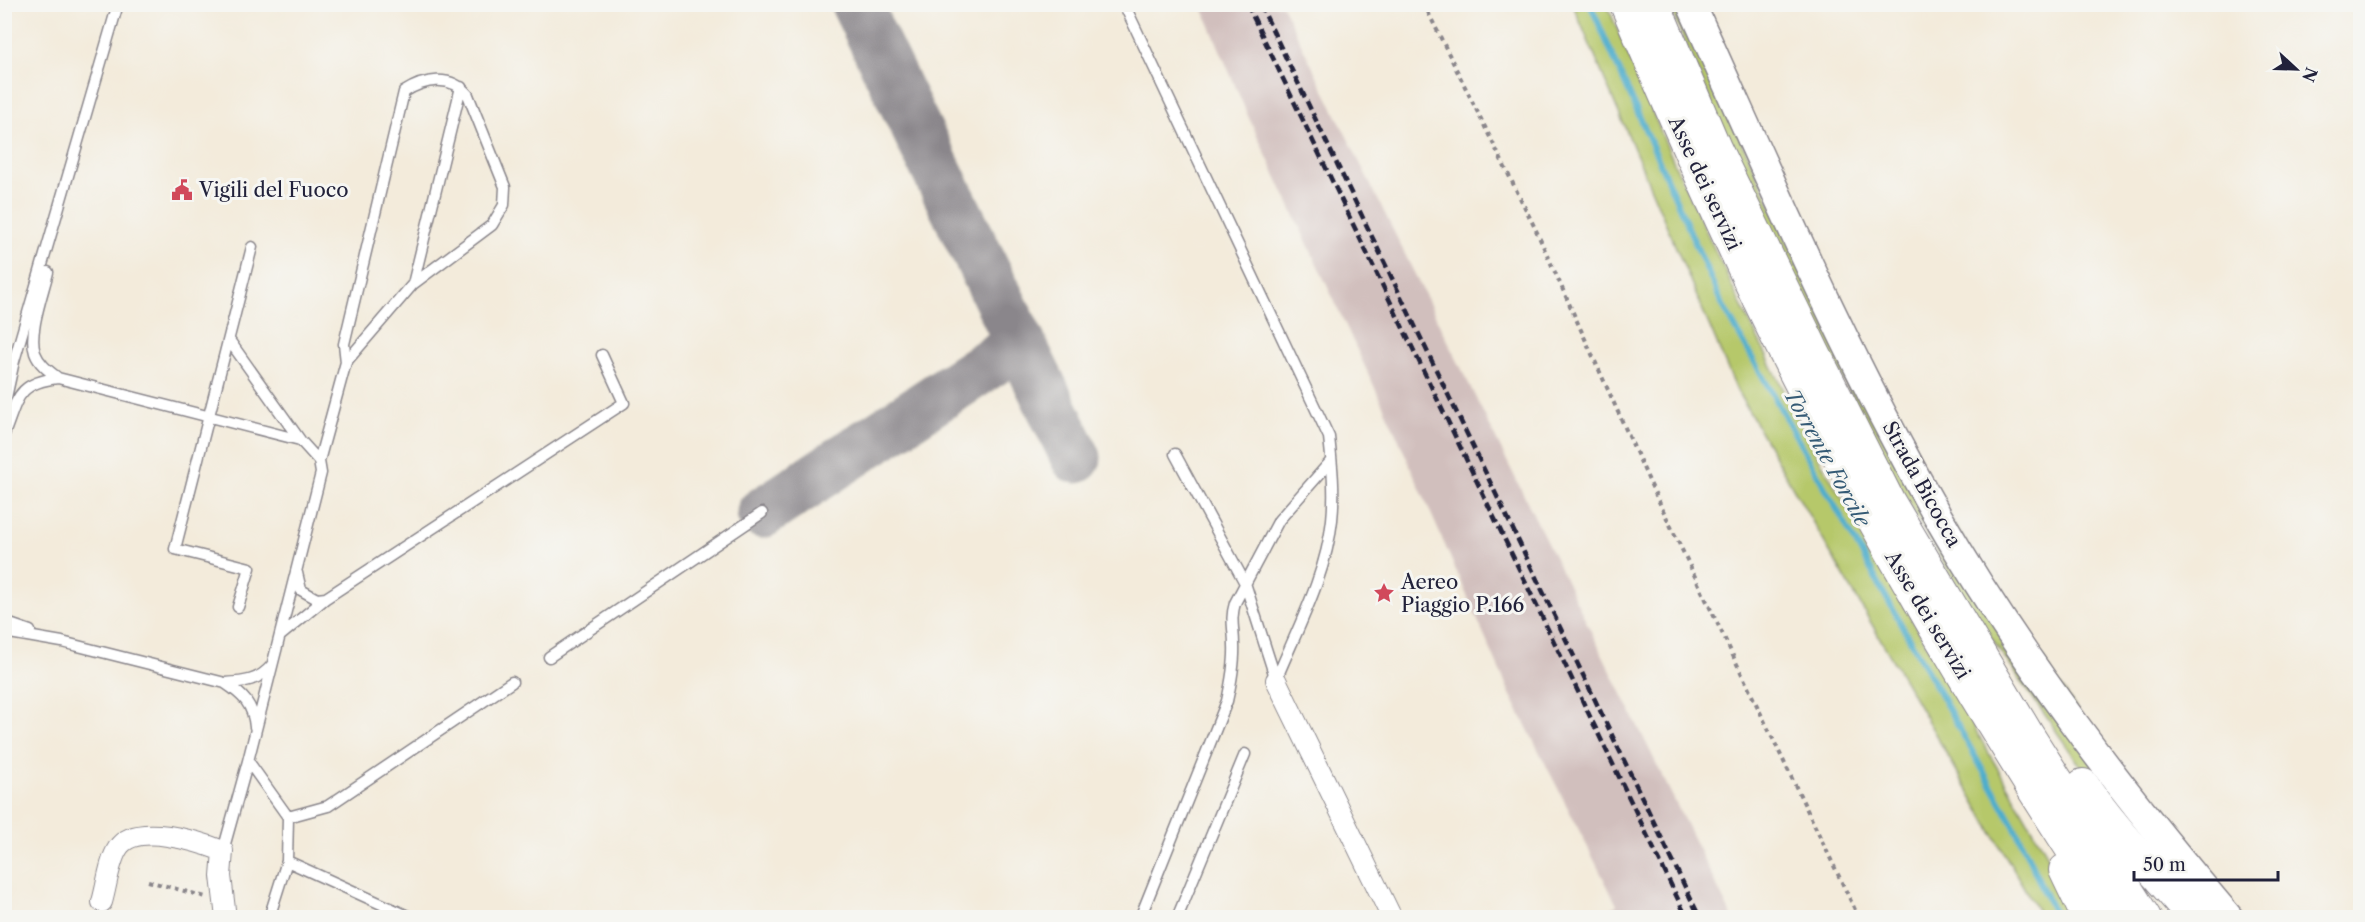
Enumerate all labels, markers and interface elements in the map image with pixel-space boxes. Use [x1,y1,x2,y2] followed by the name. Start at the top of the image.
[2266,39,2326,99] north arrow
[2298,64,2322,85] text: N
[1663,111,1747,254] street label: Asse dei servizi
[170,178,194,202] public building icon: Vigili del Fuoco
[198,178,348,202] place label: Vigili del Fuoco
[1779,384,1876,532] water label: Torrente Forcile
[1878,417,1967,551] street label: Strada Bicocca
[1880,546,1976,683] street label: Asse dei servizi
[1400,570,1524,617] place label: Aereo Piaggio P.166
[1372,581,1396,605] place icon: Aereo Piaggio P.166
[2134,844,2278,882] scale bar
[2143,854,2186,876] text: 50 m

